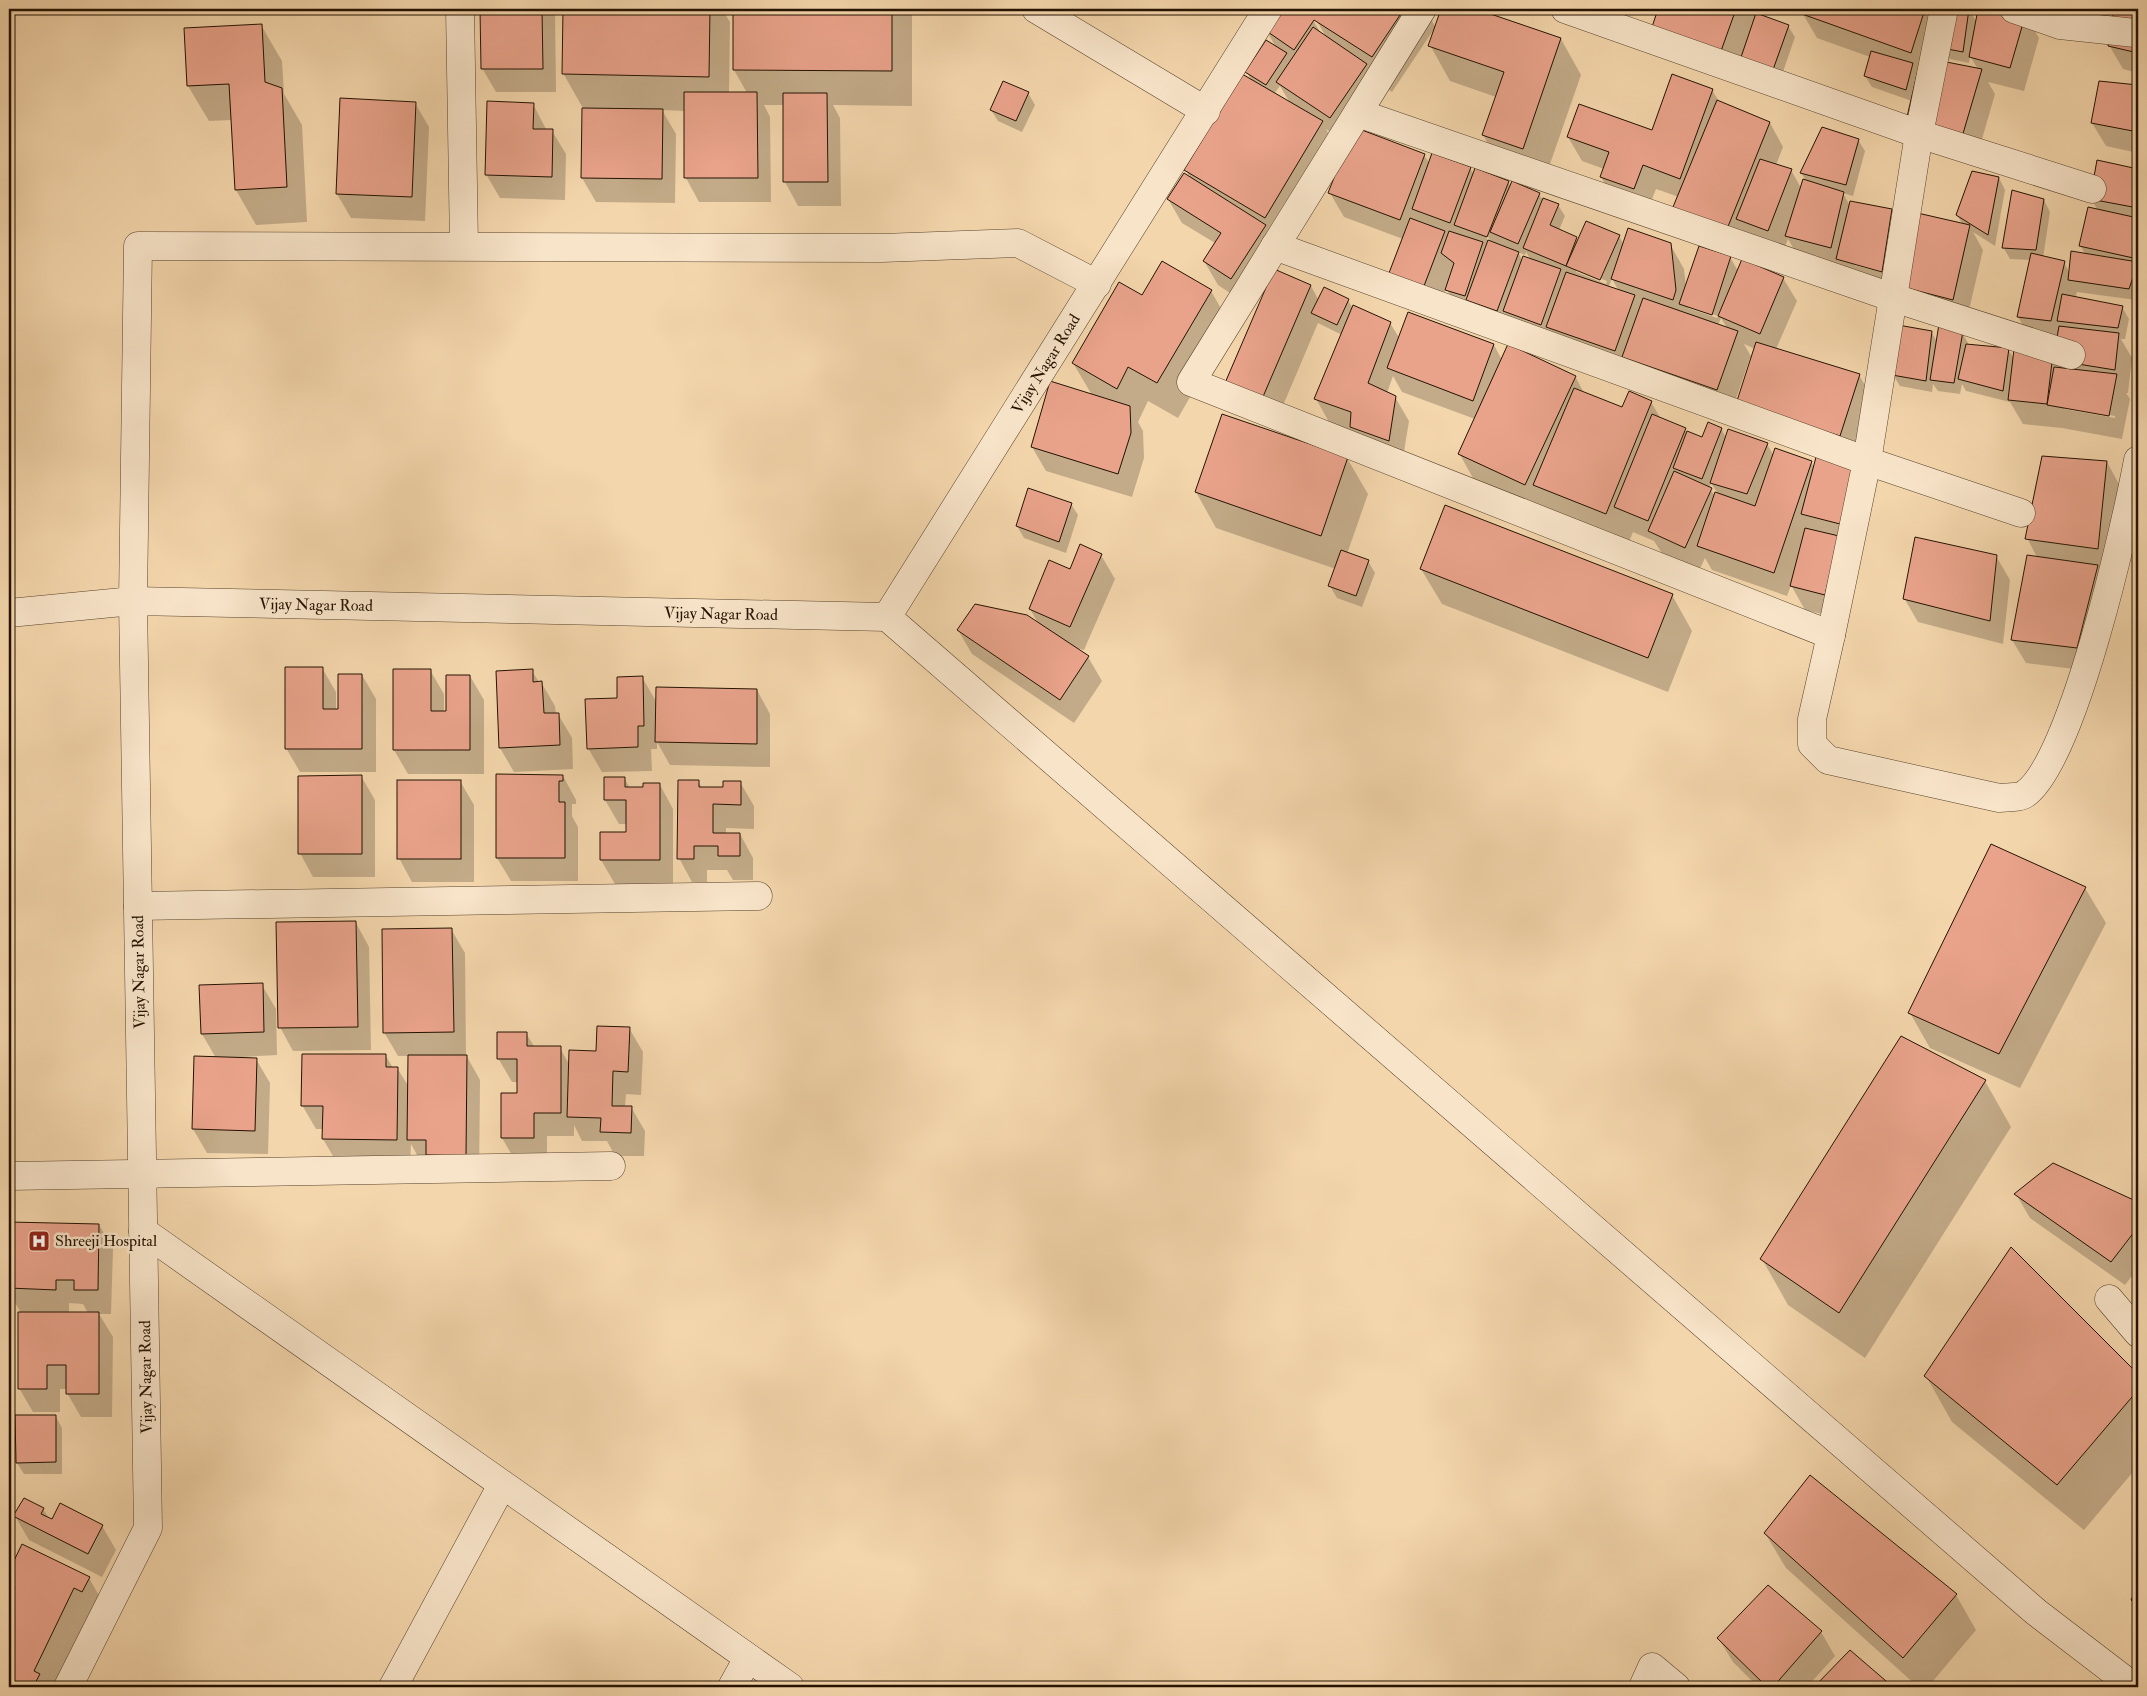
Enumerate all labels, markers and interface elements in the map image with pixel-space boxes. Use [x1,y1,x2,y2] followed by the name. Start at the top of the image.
[1007,310,1085,418] street label: Vijay Nagar Road
[259,594,373,616] street label: Vijay Nagar Road
[664,603,778,625] street label: Vijay Nagar Road
[128,915,150,1029] street label: Vijay Nagar Road
[27,1229,51,1253] hospital icon: Shreeji Hospital
[55,1231,157,1252] place label: Shreeji Hospital
[135,1320,157,1434] street label: Vijay Nagar Road

